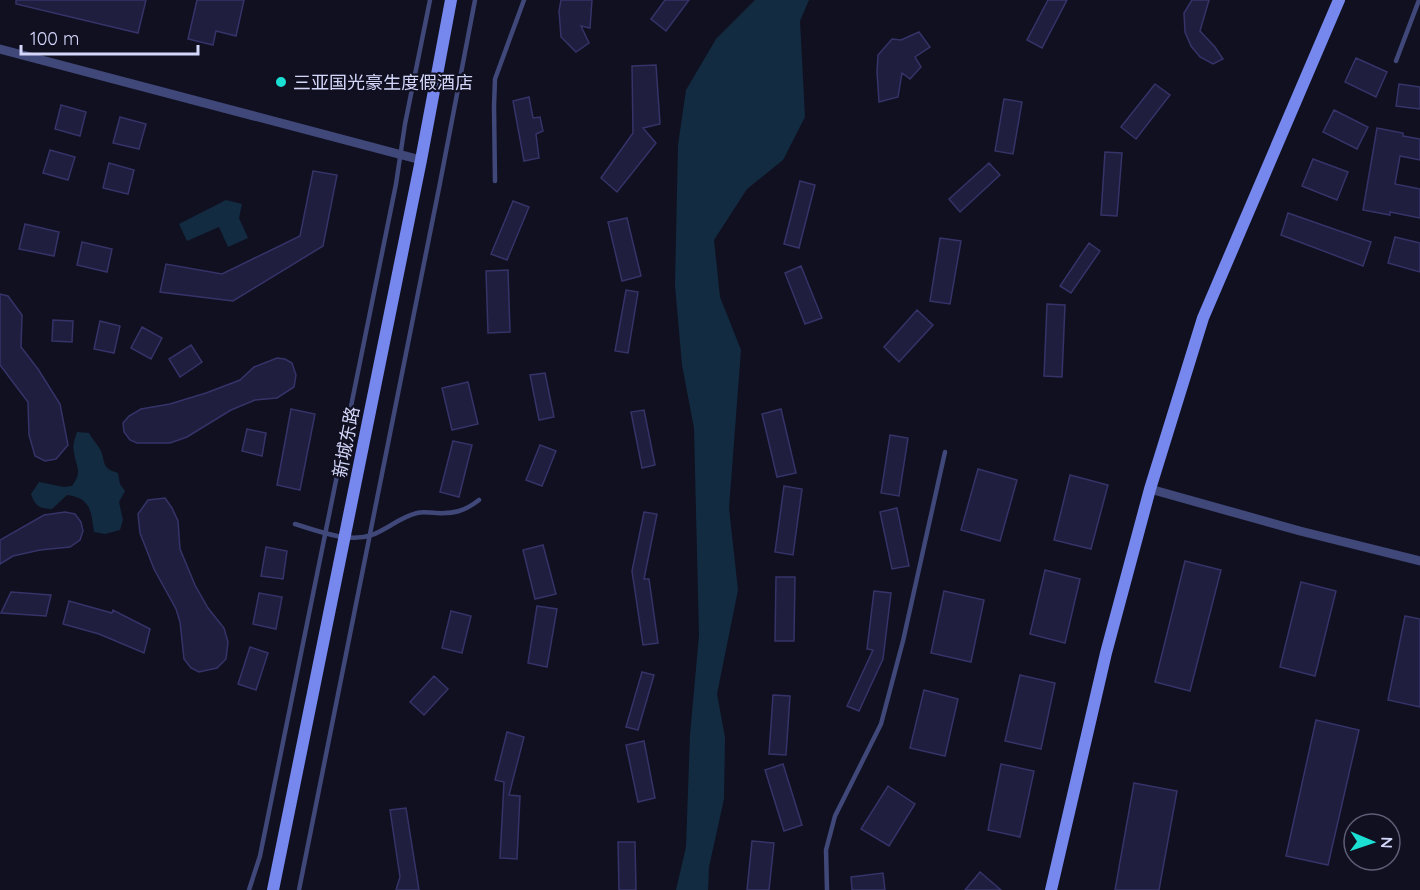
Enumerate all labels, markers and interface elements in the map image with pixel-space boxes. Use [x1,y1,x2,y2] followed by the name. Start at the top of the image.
[21,18,198,56] scale bar
[30,27,79,50] text: 100 m
[293,71,473,94] place label: 三亚国光豪生度假酒店
[274,75,288,89] marker: 三亚国光豪生度假酒店
[328,404,364,480] street label: 新城东路
[1342,812,1402,872] north arrow
[1377,836,1397,849] text: N

